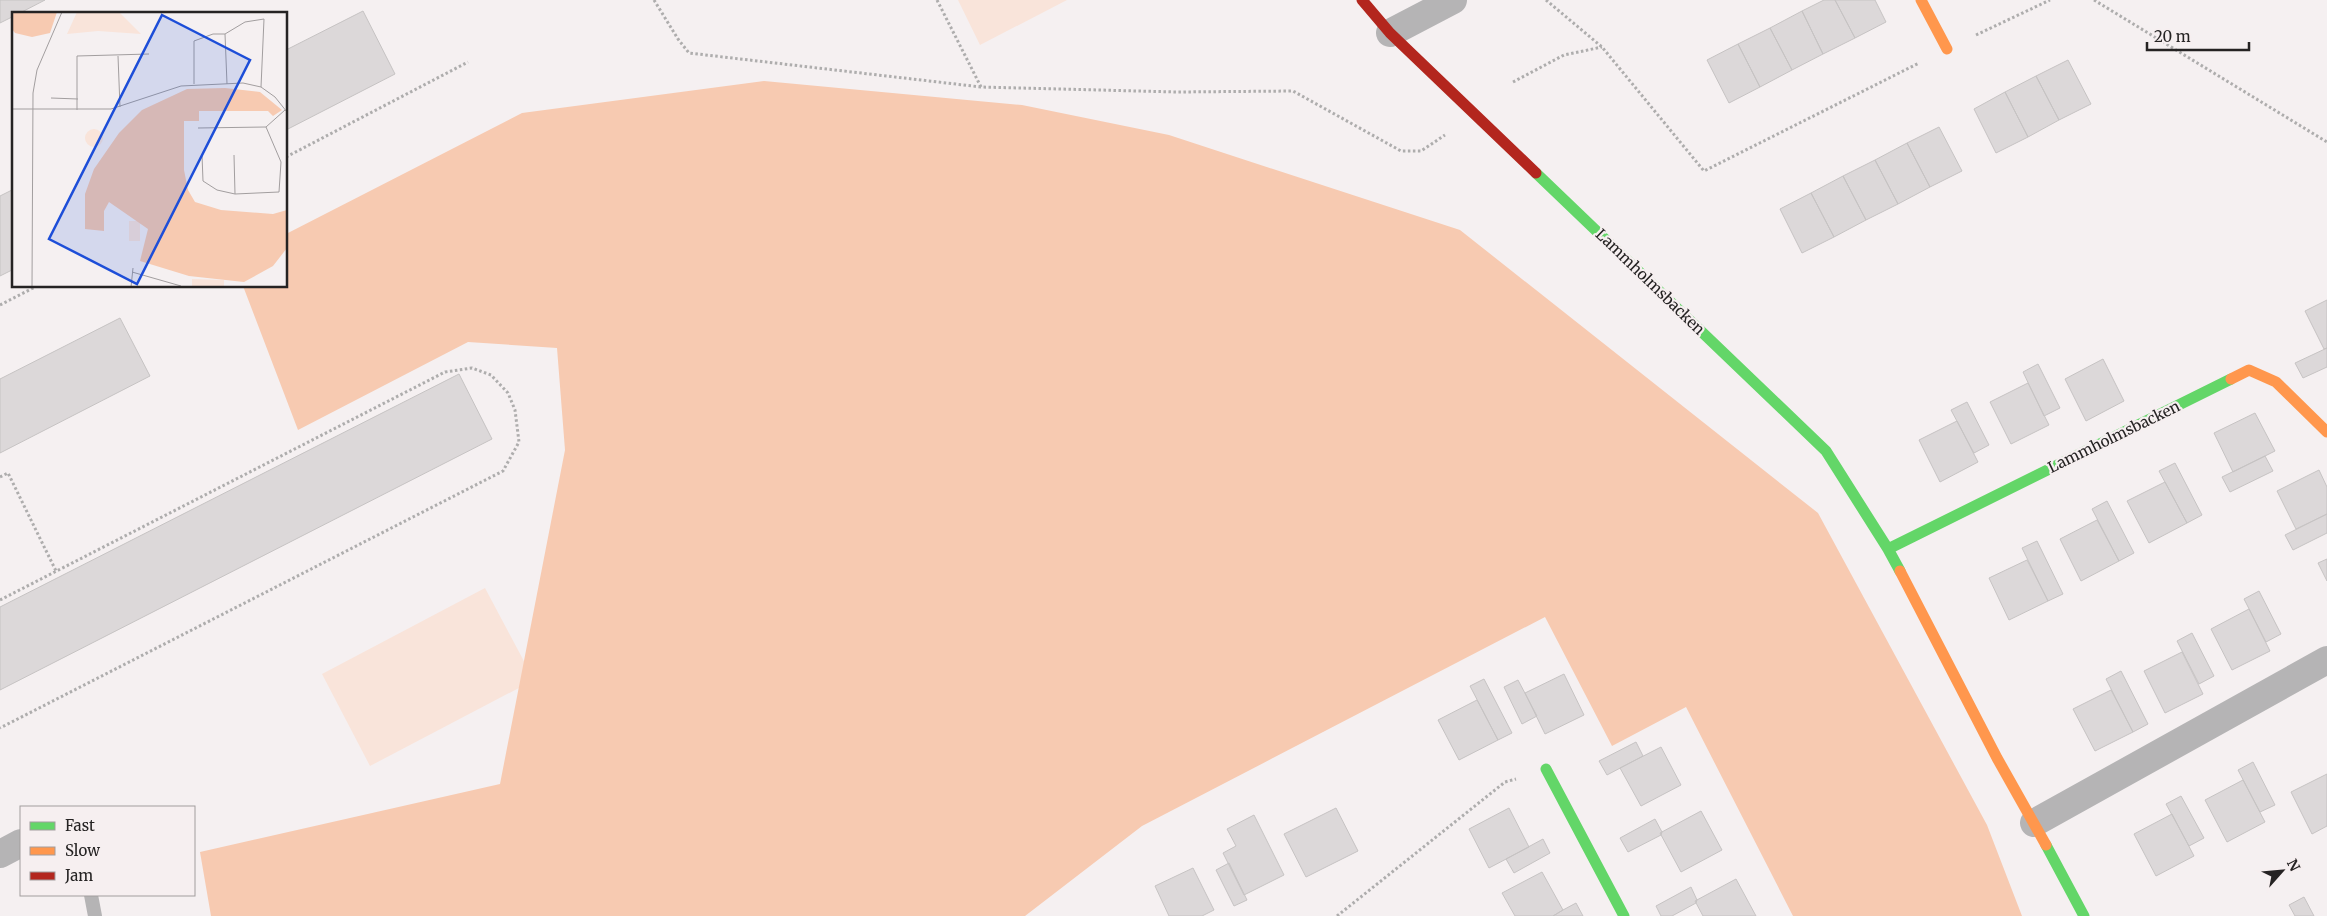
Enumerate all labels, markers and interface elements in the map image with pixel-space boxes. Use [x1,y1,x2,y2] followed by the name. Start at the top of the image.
[12,12,288,288] inset map
[2147,20,2250,52] scale bar
[2154,27,2191,46] text: 20 m
[1592,225,1709,339] street label: Lammholmsbacken
[2045,396,2183,477] street label: Lammholmsbacken
[20,806,195,896] legend
[65,816,95,835] text: Fast
[65,841,100,860] text: Slow
[2257,846,2307,896] north arrow
[2283,856,2304,874] text: N
[64,866,93,885] text: Jam

